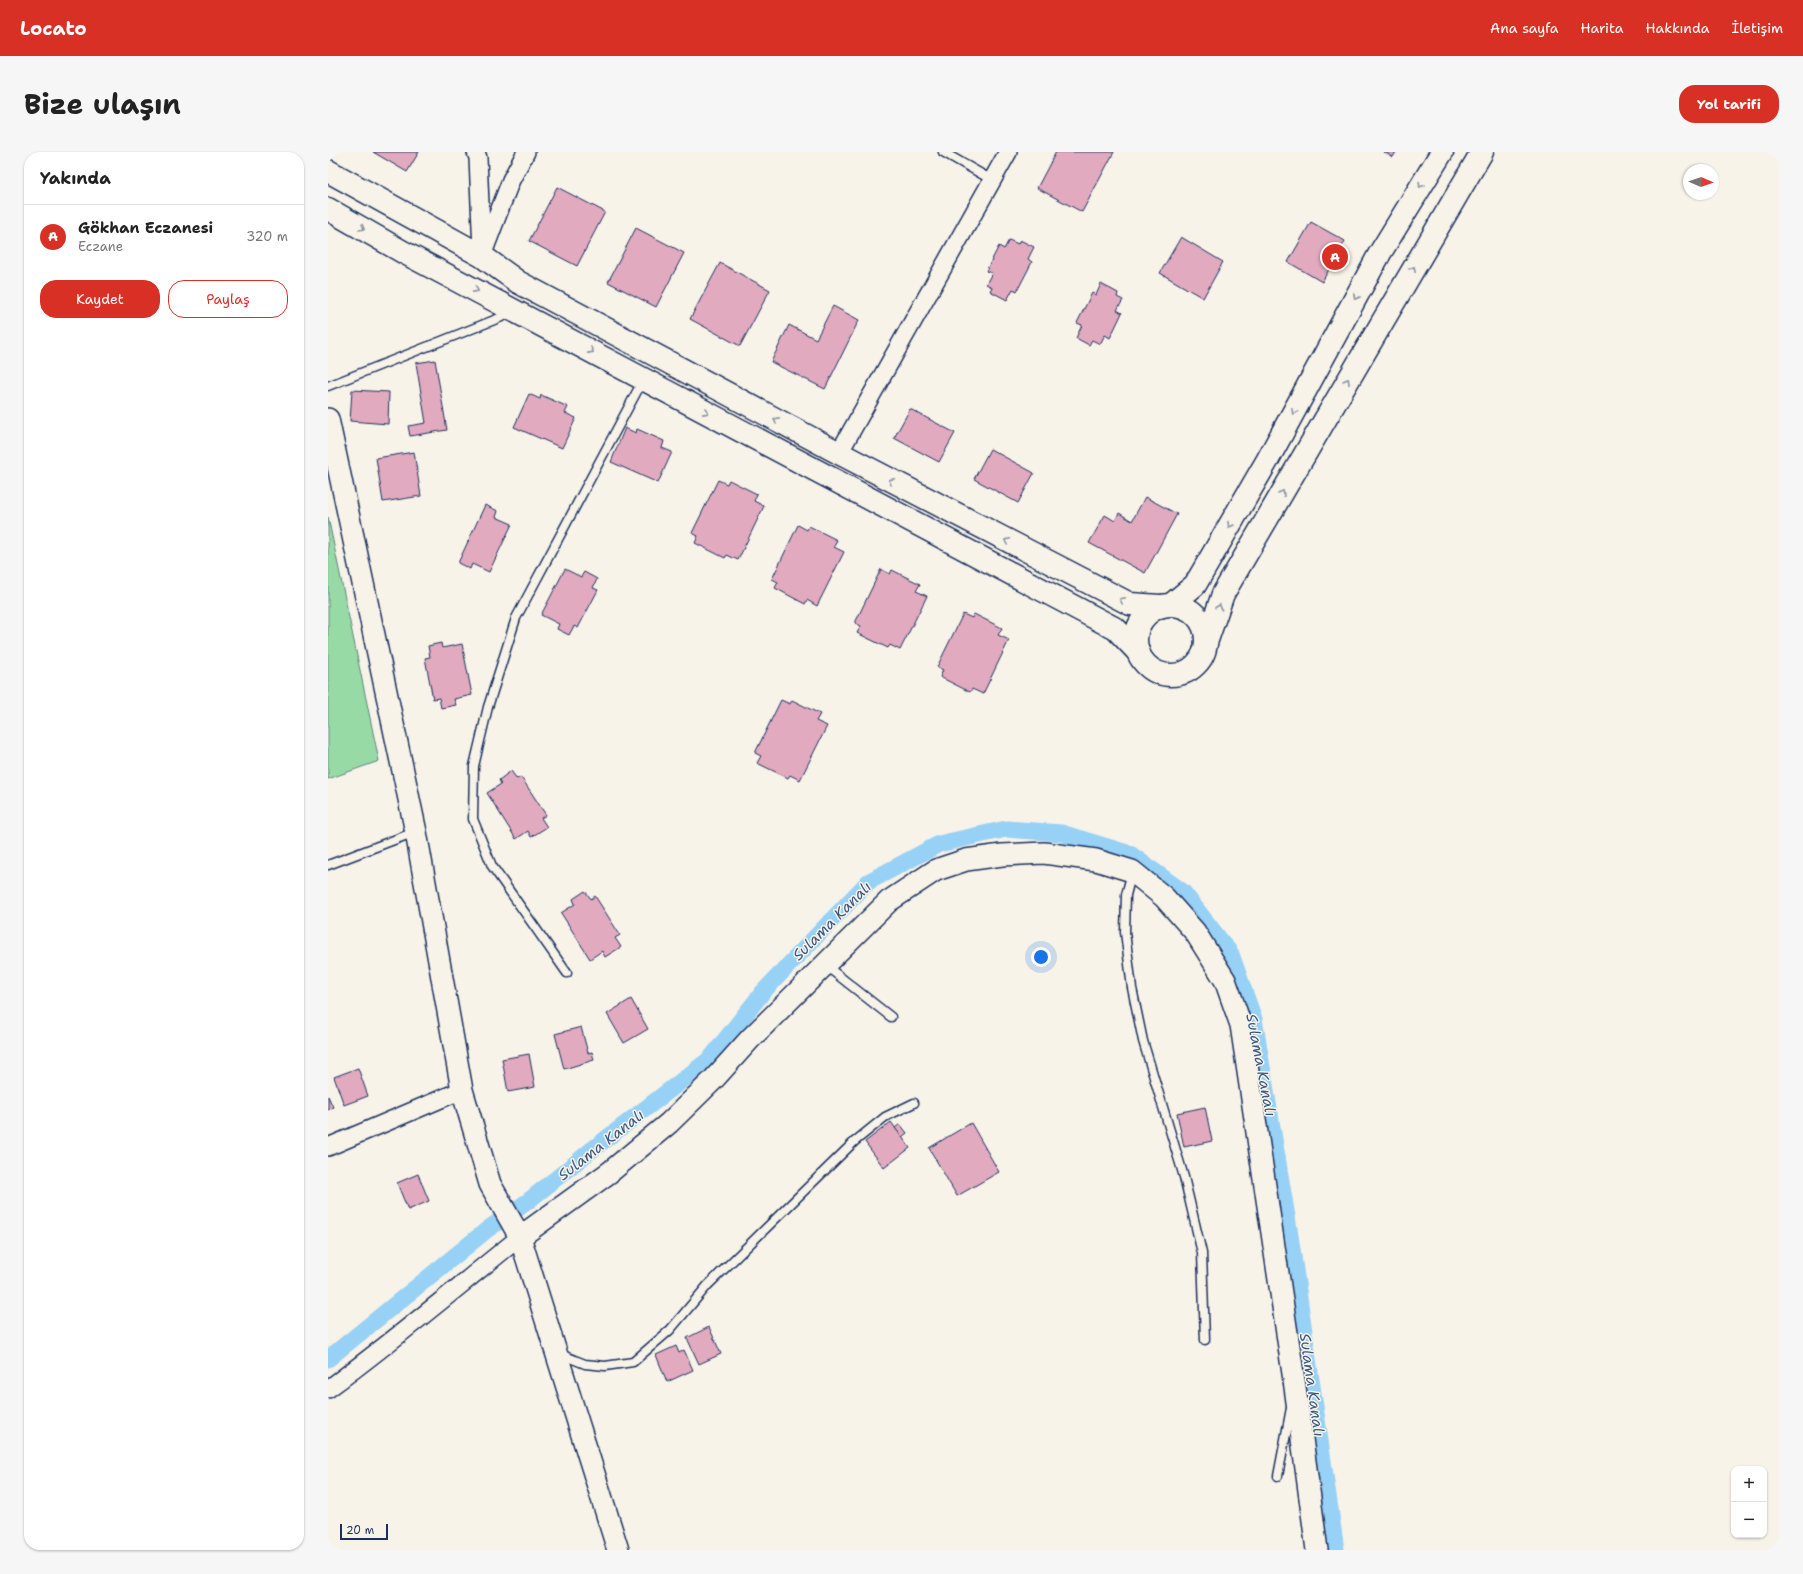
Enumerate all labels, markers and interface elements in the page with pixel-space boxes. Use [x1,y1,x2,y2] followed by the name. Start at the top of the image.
[20,16,87,41] text: Locato
[1490,19,1558,37] text: Ana sayfa
[1580,19,1623,37] text: Harita
[1645,19,1709,37] text: Hakkında
[1731,19,1783,37] text: İletişim
[24,85,181,123] text: Bize ulaşın
[1679,85,1779,123] button: Yol tarifi
[1683,164,1719,200] north arrow
[40,167,111,189] text: Yakında
[1419,181,1426,188] one-way arrow
[78,218,213,238] text: Gökhan Eczanesi
[358,224,365,231] one-way arrow
[48,228,58,245] text: A
[246,228,288,245] text: 320 m
[78,238,123,255] text: Eczane
[1322,242,1348,272] pin: A
[1409,266,1416,273] one-way arrow
[40,280,160,318] button: Kaydet
[168,280,288,318] button: Paylaş
[472,285,479,293] one-way arrow
[1353,293,1360,300] one-way arrow
[587,346,594,354] one-way arrow
[1343,378,1350,385] one-way arrow
[702,407,709,415] one-way arrow
[1291,407,1298,415] one-way arrow
[773,417,781,425] one-way arrow
[888,478,896,486] one-way arrow
[1277,490,1284,497] one-way arrow
[1227,521,1234,528] one-way arrow
[1003,538,1011,545] one-way arrow
[1119,598,1126,605] one-way arrow
[1214,603,1222,610] one-way arrow
[788,877,876,965] water label: Sulama Kanalı
[1031,947,1051,967] your location
[1241,1012,1281,1118] water label: Sulama Kanalı
[554,1105,648,1185] water label: Sulama Kanalı
[1295,1332,1329,1438] water label: Sulama Kanalı
[1731,1466,1767,1538] map controls
[1731,1466,1767,1502] button: +
[1731,1502,1767,1538] button: −
[340,1522,388,1541] scale bar
[346,1523,374,1538] text: 20 m

